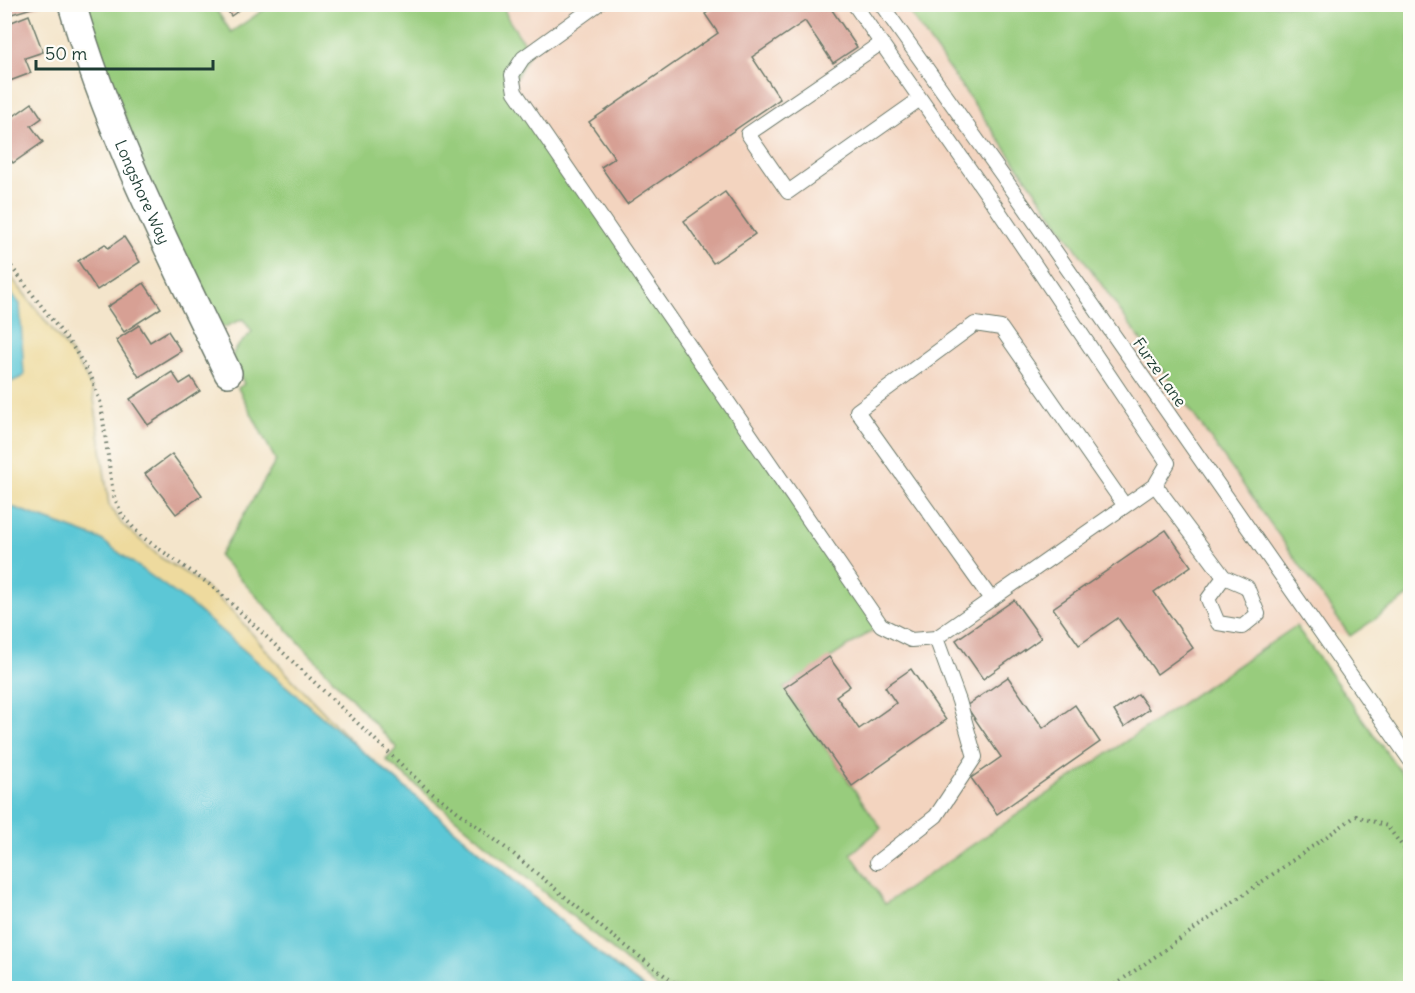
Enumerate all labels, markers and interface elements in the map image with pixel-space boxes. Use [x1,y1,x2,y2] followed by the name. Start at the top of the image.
[36,33,213,71] scale bar
[45,42,87,65] text: 50 m
[111,137,175,247] street label: Longshore Way
[1129,334,1191,410] street label: Furze Lane

